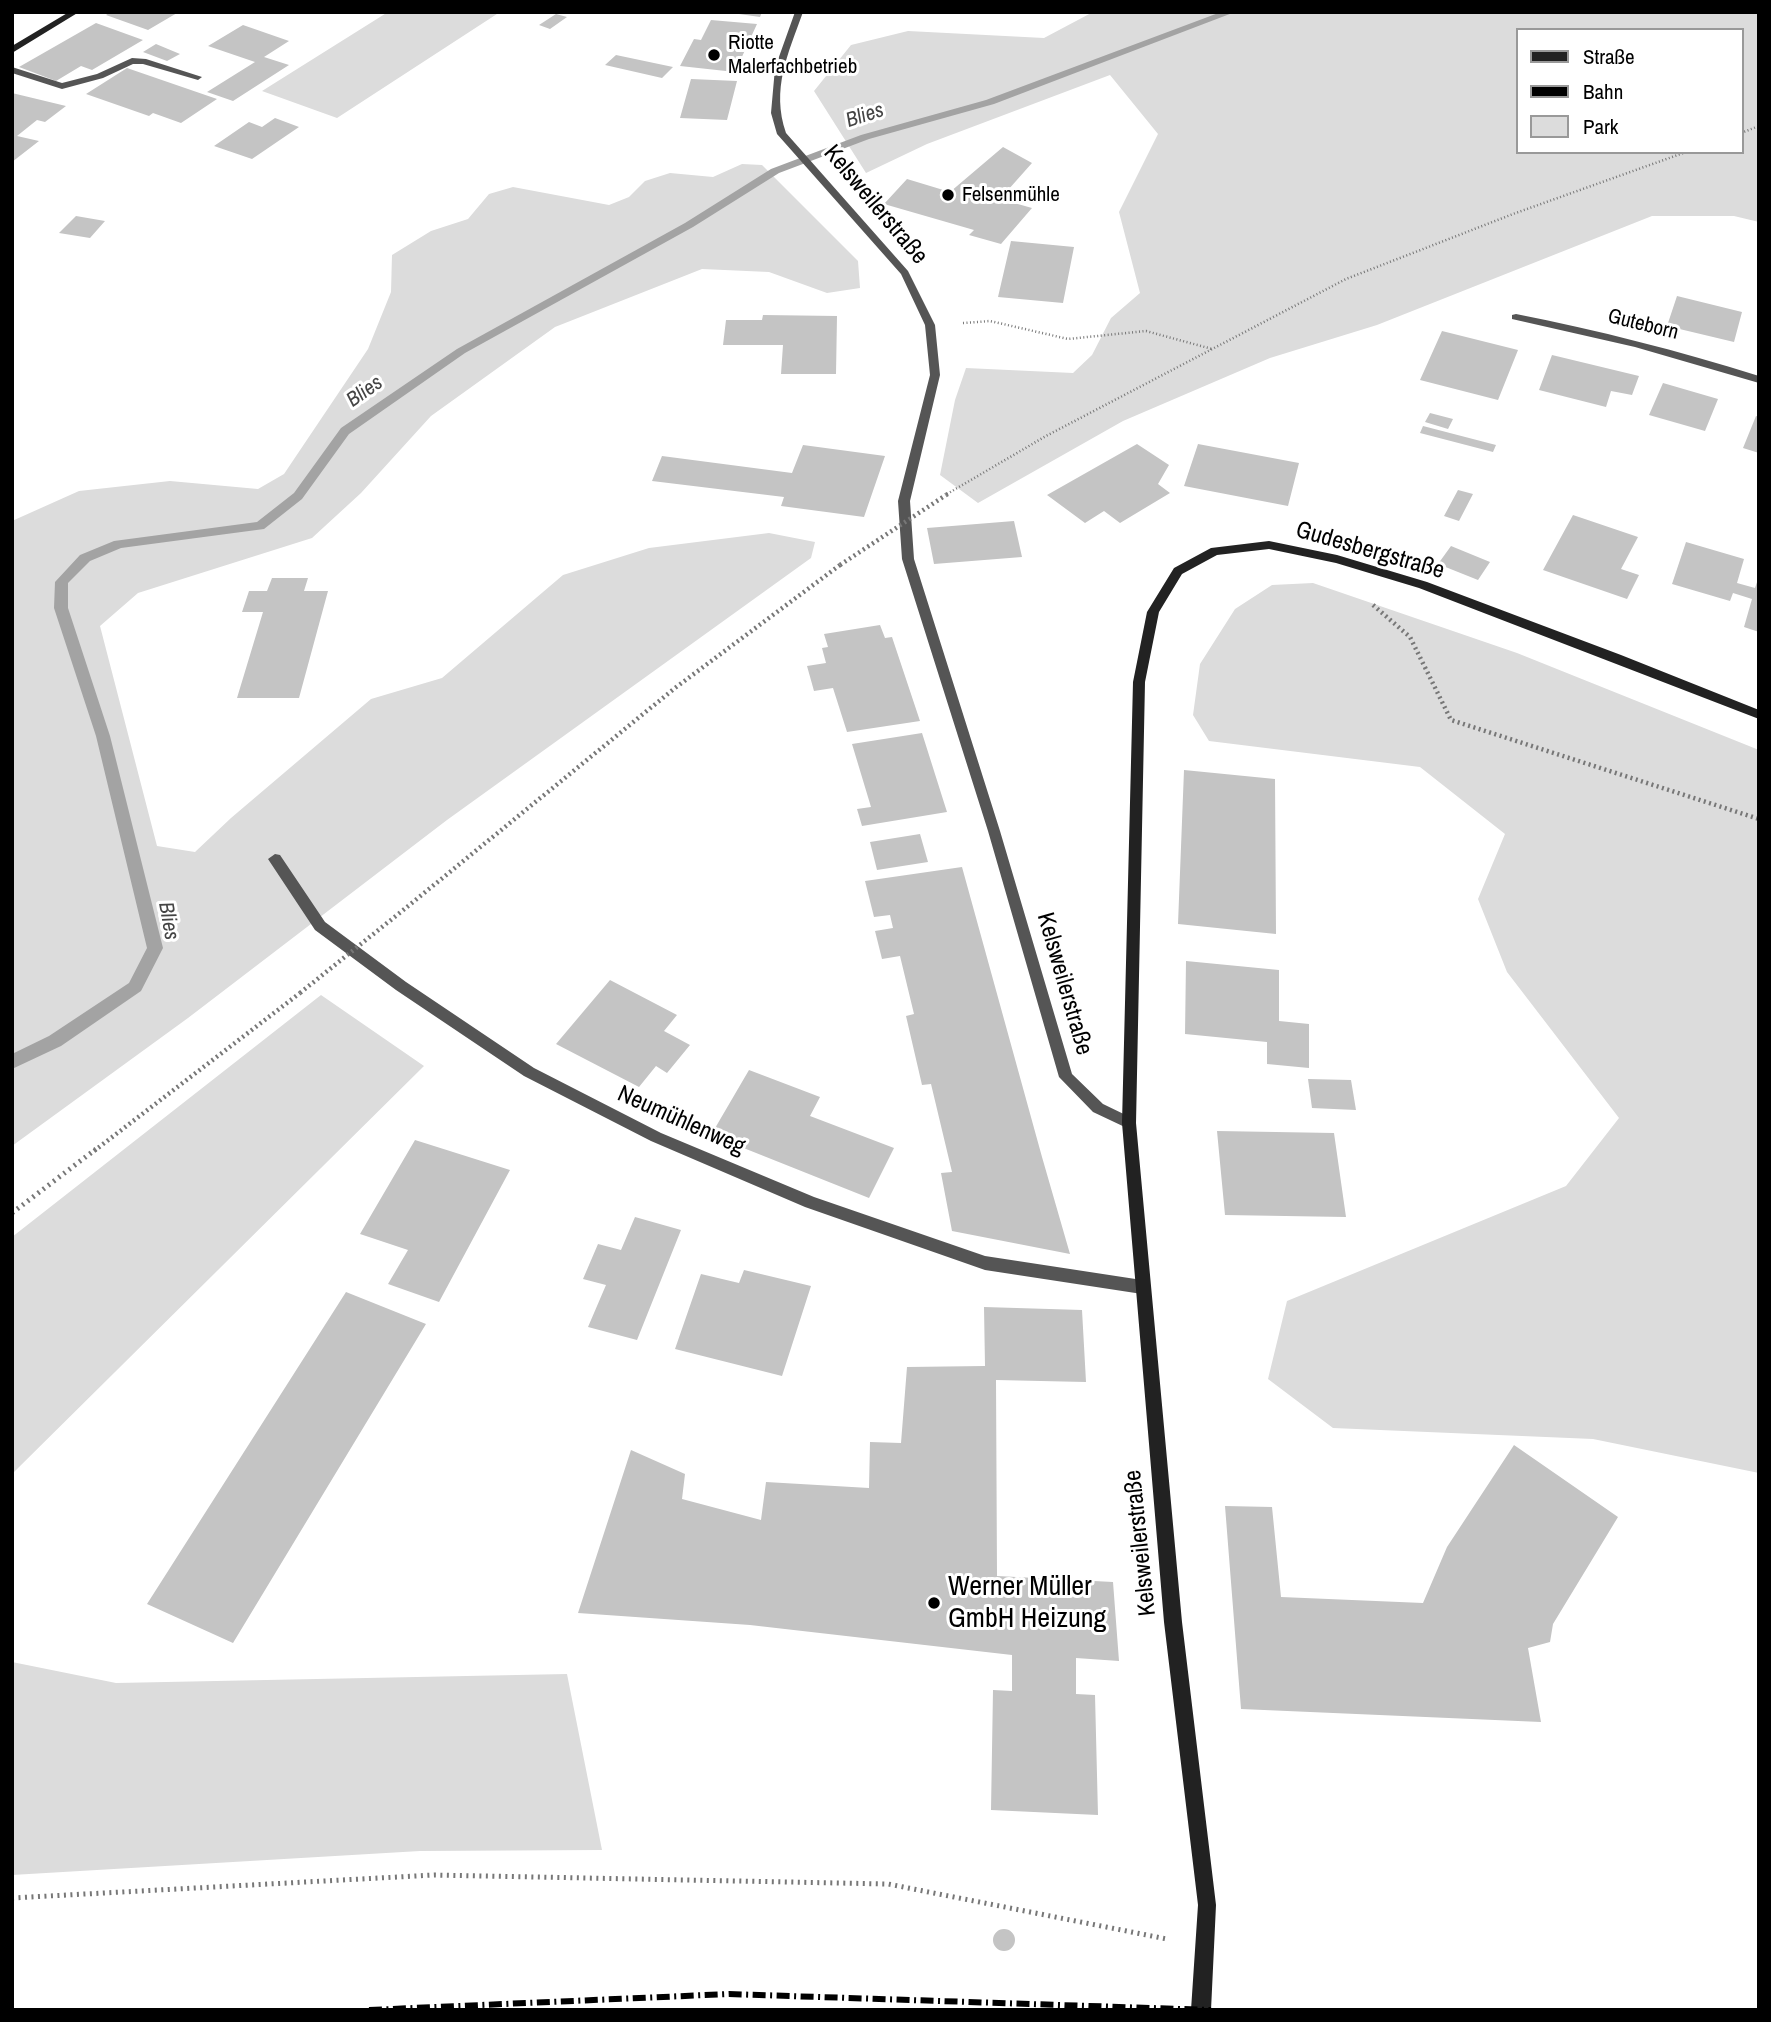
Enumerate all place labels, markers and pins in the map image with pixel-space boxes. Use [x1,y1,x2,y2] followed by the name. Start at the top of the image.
[728,30,857,80] place label: Riotte Malerfachbetrieb
[706,47,722,63] marker: Riotte Malerfachbetrieb
[962,182,1060,208] place label: Felsenmühle
[940,187,956,203] marker: Felsenmühle
[948,1570,1106,1636] place label: Werner Müller GmbH Heizung
[926,1595,942,1611] marker: Werner Müller GmbH Heizung

